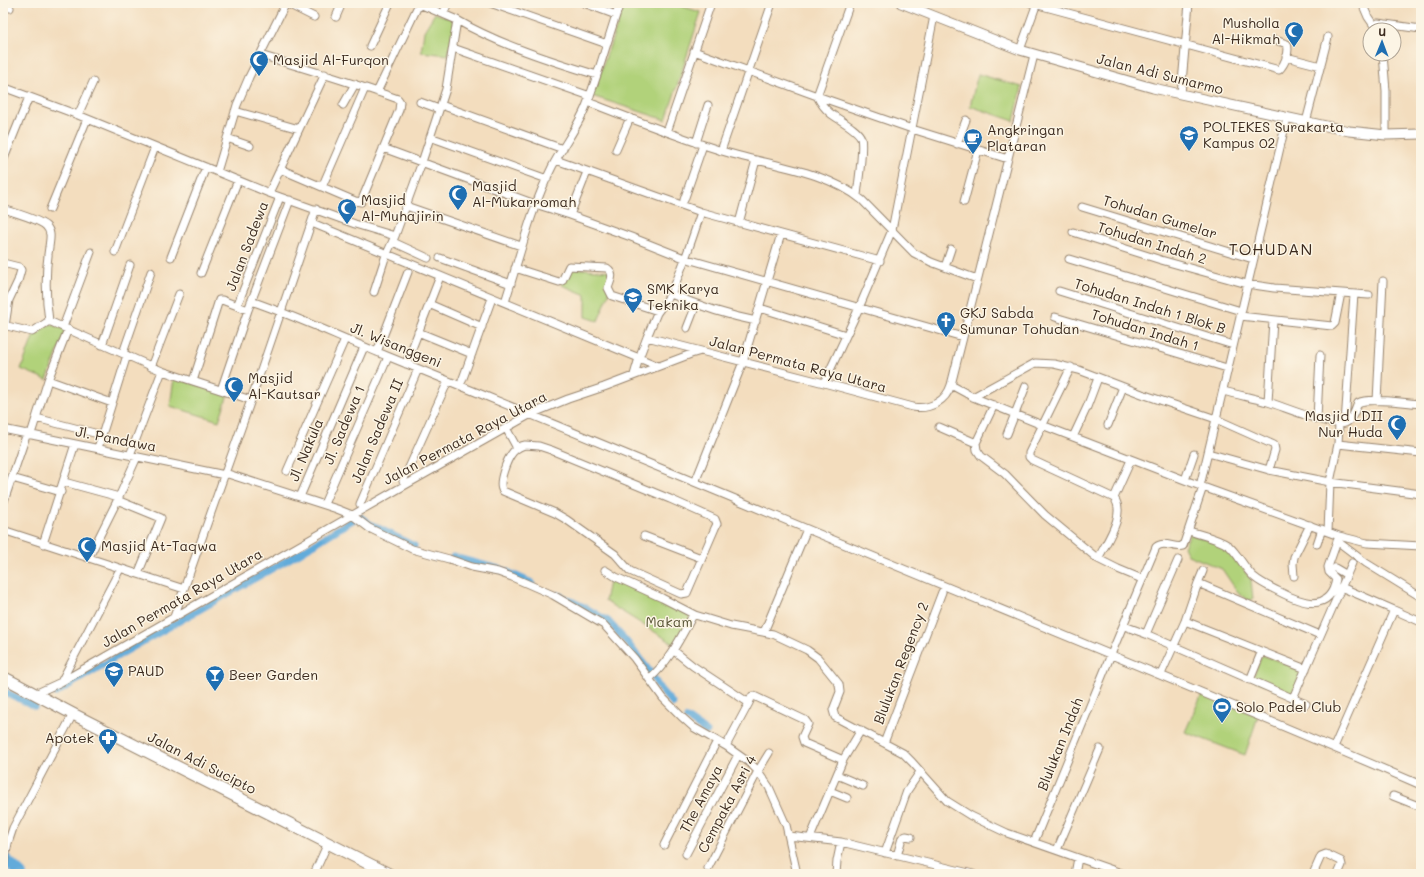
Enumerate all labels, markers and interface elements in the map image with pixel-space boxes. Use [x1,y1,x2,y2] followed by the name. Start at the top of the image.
[1211,13,1280,48] place label: Musholla Al-Hikmah
[1283,20,1305,48] mosque icon: Musholla Al-Hikmah
[1362,22,1402,62] north arrow
[1378,24,1386,39] text: U
[248,49,270,77] mosque icon: Masjid Al-Furqon
[1095,49,1226,98] street label: Jalan Adi Sumarmo
[273,50,389,69] place label: Masjid Al-Furqon
[1203,117,1344,152] place label: POLTEKES Surakarta Kampus 02
[987,120,1064,155] place label: Angkringan Plataran
[1178,124,1200,152] school or university icon: POLTEKES Surakarta Kampus 02
[962,127,984,155] cafe icon: Angkringan Plataran
[472,176,576,211] place label: Masjid Al-Mukarromah
[447,183,469,211] mosque icon: Masjid Al-Mukarromah
[361,190,444,225] place label: Masjid Al-Muhajirin
[1101,190,1220,243] street label: Tohudan Gumelar
[336,197,358,225] mosque icon: Masjid Al-Muhajirin
[221,198,272,293] street label: Jalan Sadewa
[1095,217,1209,268] street label: Tohudan Indah 2
[1229,238,1313,259] district label: TOHUDAN
[1072,275,1228,337] street label: Tohudan Indah 1 Blok B
[647,279,719,314] place label: SMK Karya Teknika
[622,286,644,314] school or university icon: SMK Karya Teknika
[960,303,1079,338] place label: GKJ Sabda Sumunar Tohudan
[1089,306,1201,354] street label: Tohudan Indah 1
[935,310,957,338] church icon: GKJ Sabda Sumunar Tohudan
[348,318,445,371] street label: Jl. Wisanggeni
[708,331,889,396] street label: Jalan Permata Raya Utara
[248,368,321,403] place label: Masjid Al-Kautsar
[223,375,245,403] mosque icon: Masjid Al-Kautsar
[346,376,407,486] street label: Jalan Sadewa II
[318,382,369,467] street label: Jl. Sadewa 1
[380,386,550,489] street label: Jalan Permata Raya Utara
[1305,406,1383,441] place label: Masjid LDII Nur Huda
[1386,413,1408,441] mosque icon: Masjid LDII Nur Huda
[284,416,327,484] street label: Jl. Nakula
[74,421,158,456] street label: Jl. Pandawa
[76,535,98,563] mosque icon: Masjid At-Taqwa
[101,536,217,555] place label: Masjid At-Taqwa
[98,544,266,651] street label: Jalan Permata Raya Utara
[868,599,933,727] street label: Blulukan Regency 2
[645,612,693,631] park label: Makam
[103,660,125,688] school or university icon: PAUD
[128,661,164,680] place label: PAUD
[204,664,226,692] bar icon: Beer Garden
[229,665,318,684] place label: Beer Garden
[1032,694,1087,793] street label: Blulukan Indah
[1211,696,1233,724] sports icon: Solo Padel Club
[1236,697,1341,716] place label: Solo Padel Club
[97,727,119,755] pharmacy icon: Apotek
[145,727,260,798] street label: Jalan Adi Sucipto
[45,728,94,747] place label: Apotek
[693,751,761,856] street label: Cempaka Asri 4
[675,761,726,836] street label: The Amaya

